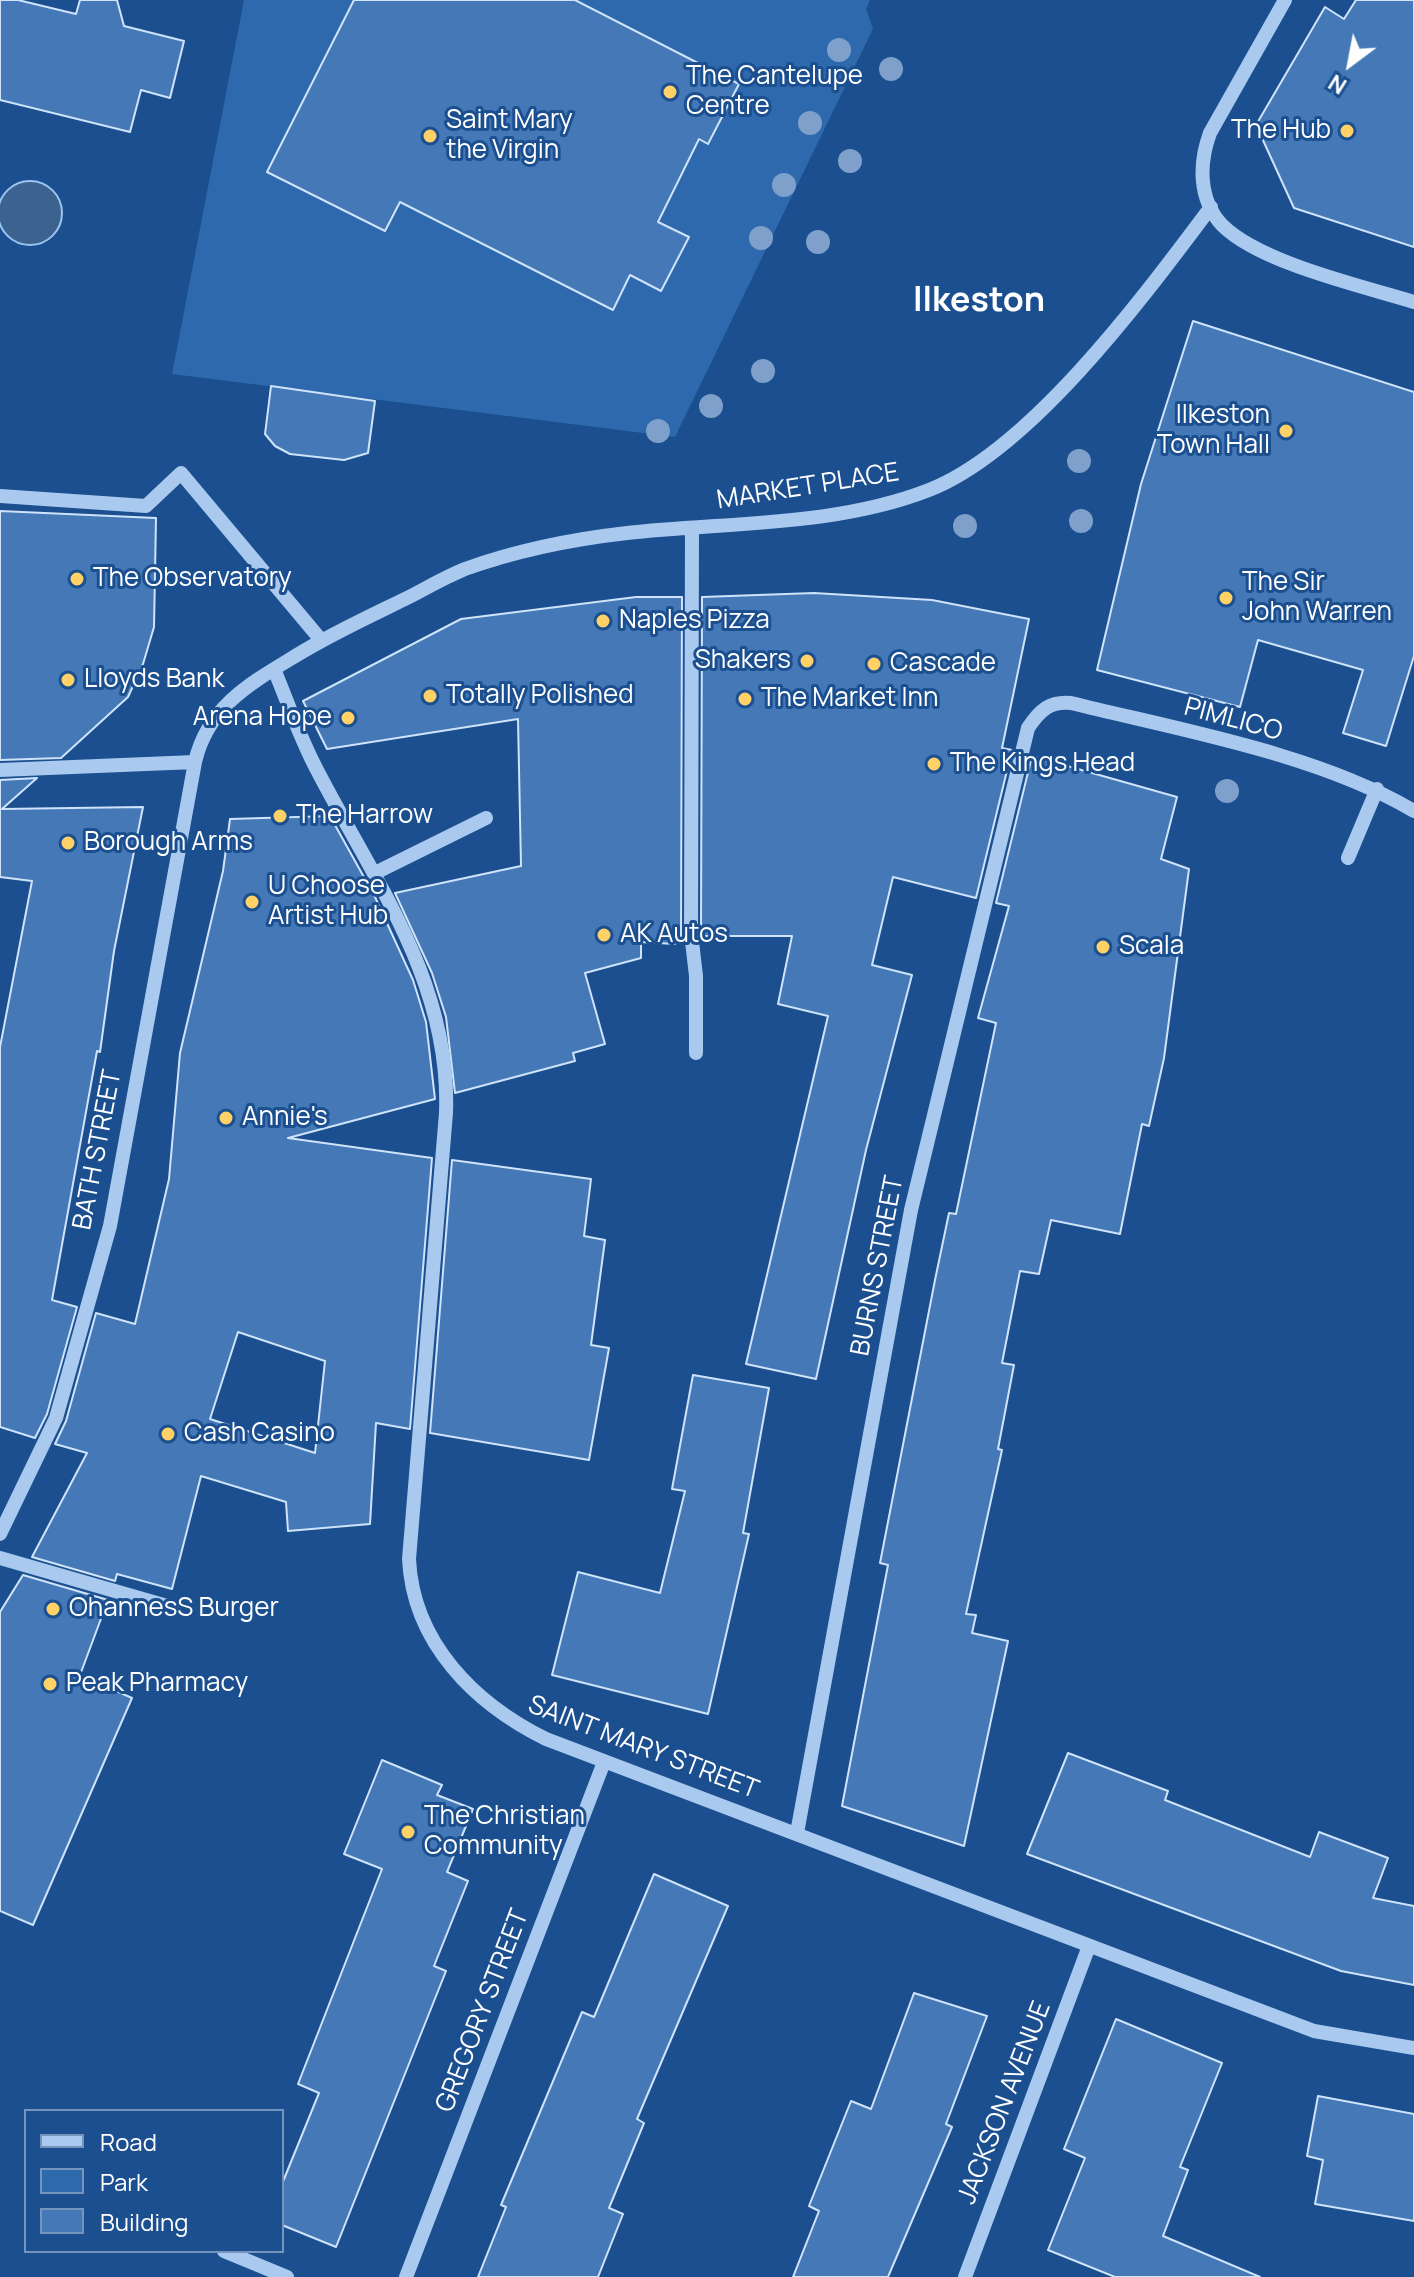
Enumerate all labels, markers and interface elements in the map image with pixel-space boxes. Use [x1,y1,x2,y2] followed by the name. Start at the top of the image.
[1310,24,1390,104] north arrow
[686,61,863,122] place label: The Cantelupe Centre
[1323,67,1352,101] text: N
[661,83,679,101] marker: The Cantelupe Centre
[446,105,573,166] place label: Saint Mary the Virgin
[1231,115,1331,147] place label: The Hub
[1338,122,1356,140] marker: The Hub
[421,127,439,145] marker: Saint Mary the Virgin
[913,281,1045,321] district label: Ilkeston
[1157,400,1270,462] place label: Ilkeston Town Hall
[1277,422,1295,440] marker: Ilkeston Town Hall
[715,457,901,517] street label: MARKET PLACE
[93,563,292,595] place label: The Observatory
[1242,567,1392,628] place label: The Sir John Warren
[68,570,86,588] marker: The Observatory
[1217,589,1235,607] marker: The Sir John Warren
[619,605,770,637] place label: Naples Pizza
[594,612,612,630] marker: Naples Pizza
[695,645,791,677] place label: Shakers
[890,648,996,680] place label: Cascade
[798,652,816,670] marker: Shakers
[865,655,883,673] marker: Cascade
[84,664,224,696] place label: Lloyds Bank
[59,671,77,689] marker: Lloyds Bank
[446,680,634,712] place label: Totally Polished
[761,683,938,715] place label: The Market Inn
[421,687,439,705] marker: Totally Polished
[736,690,754,708] marker: The Market Inn
[1180,692,1286,748] street label: PIMLICO
[193,702,332,734] place label: Arena Hope
[339,709,357,727] marker: Arena Hope
[950,748,1135,780] place label: The Kings Head
[925,755,943,773] marker: The Kings Head
[296,800,433,832] place label: The Harrow
[271,807,289,825] marker: The Harrow
[84,827,253,859] place label: Borough Arms
[59,834,77,852] marker: Borough Arms
[268,871,388,932] place label: U Choose Artist Hub
[243,893,261,911] marker: U Choose Artist Hub
[620,919,728,951] place label: AK Autos
[595,926,613,944] marker: AK Autos
[1119,931,1184,963] place label: Scala
[1094,938,1112,956] marker: Scala
[67,1067,129,1233] street label: BATH STREET
[242,1102,328,1134] place label: Annie's
[217,1109,235,1127] marker: Annie's
[845,1173,911,1359] street label: BURNS STREET
[184,1418,335,1450] place label: Cash Casino
[159,1425,177,1443] marker: Cash Casino
[69,1593,279,1625] place label: OhannesS Burger
[44,1600,62,1618] marker: OhannesS Burger
[66,1668,248,1700] place label: Peak Pharmacy
[41,1675,59,1693] marker: Peak Pharmacy
[523,1690,763,1806] street label: SAINT MARY STREET
[424,1801,585,1862] place label: The Christian Community
[399,1823,417,1841] marker: The Christian Community
[430,1905,536,2117] street label: GREGORY STREET
[952,1997,1058,2209] street label: JACKSON AVENUE
[24,2109,284,2253] legend
[100,2125,157,2158] text: Road
[100,2165,148,2198] text: Park
[100,2205,188,2238] text: Building

